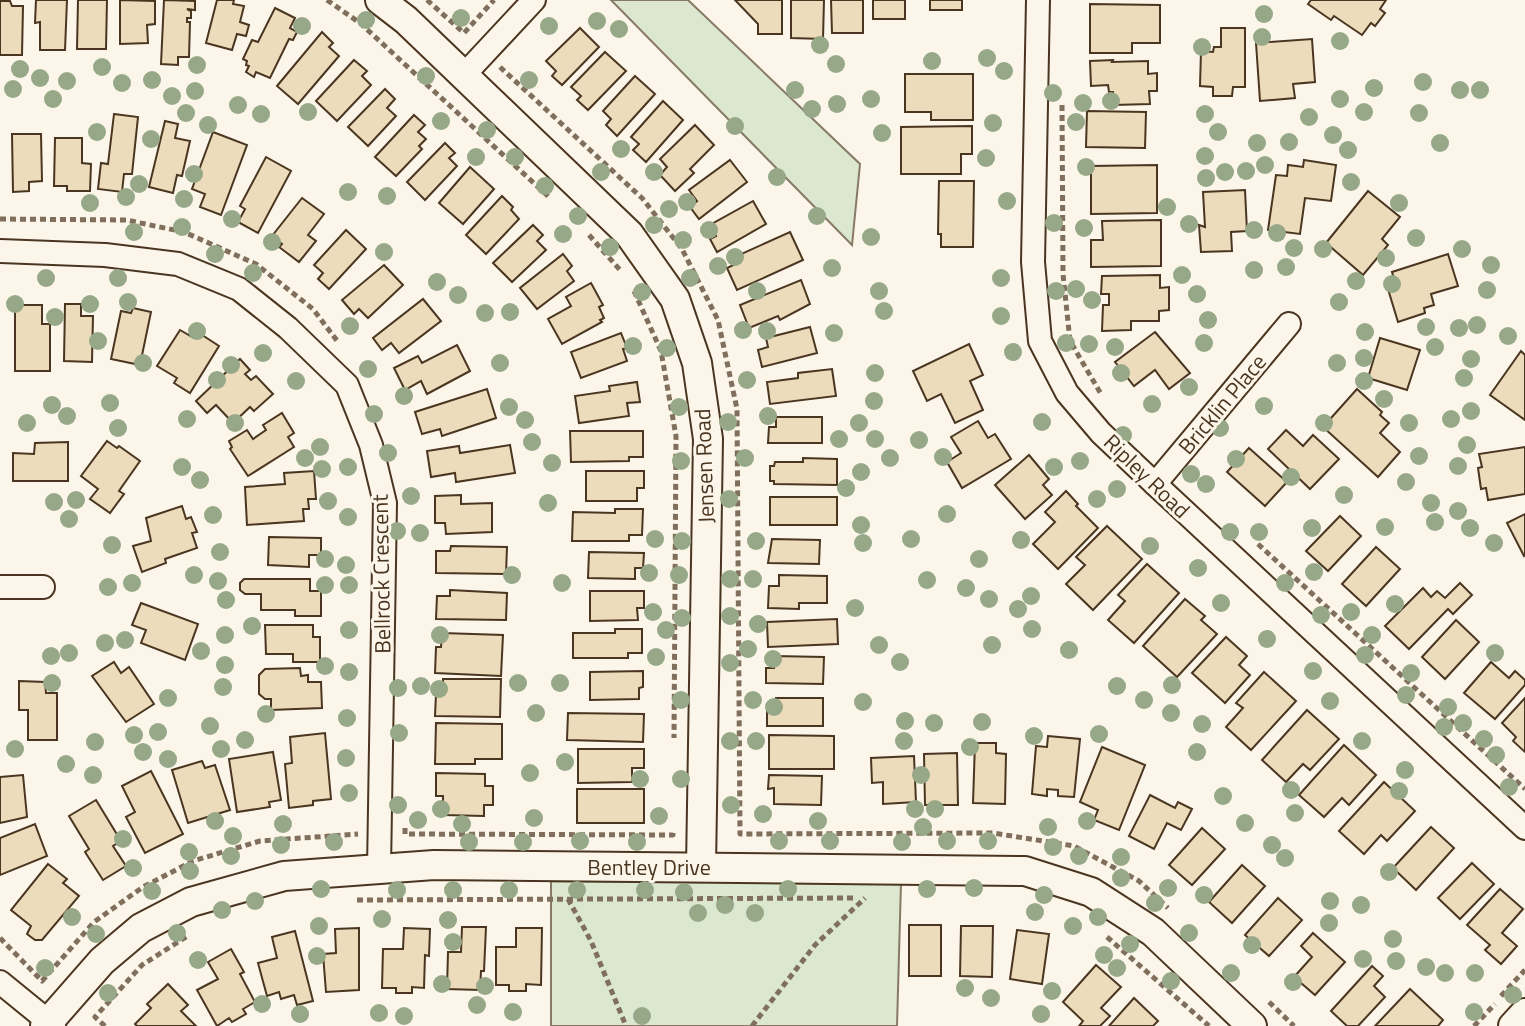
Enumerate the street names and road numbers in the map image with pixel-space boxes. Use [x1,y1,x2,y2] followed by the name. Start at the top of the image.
[1170,346,1274,462] street label: Bricklin Place
[685,408,723,524] street label: Jensen Road
[1096,426,1198,526] street label: Ripley Road
[363,494,399,654] street label: Bellrock Crescent
[587,850,711,884] street label: Bentley Drive

